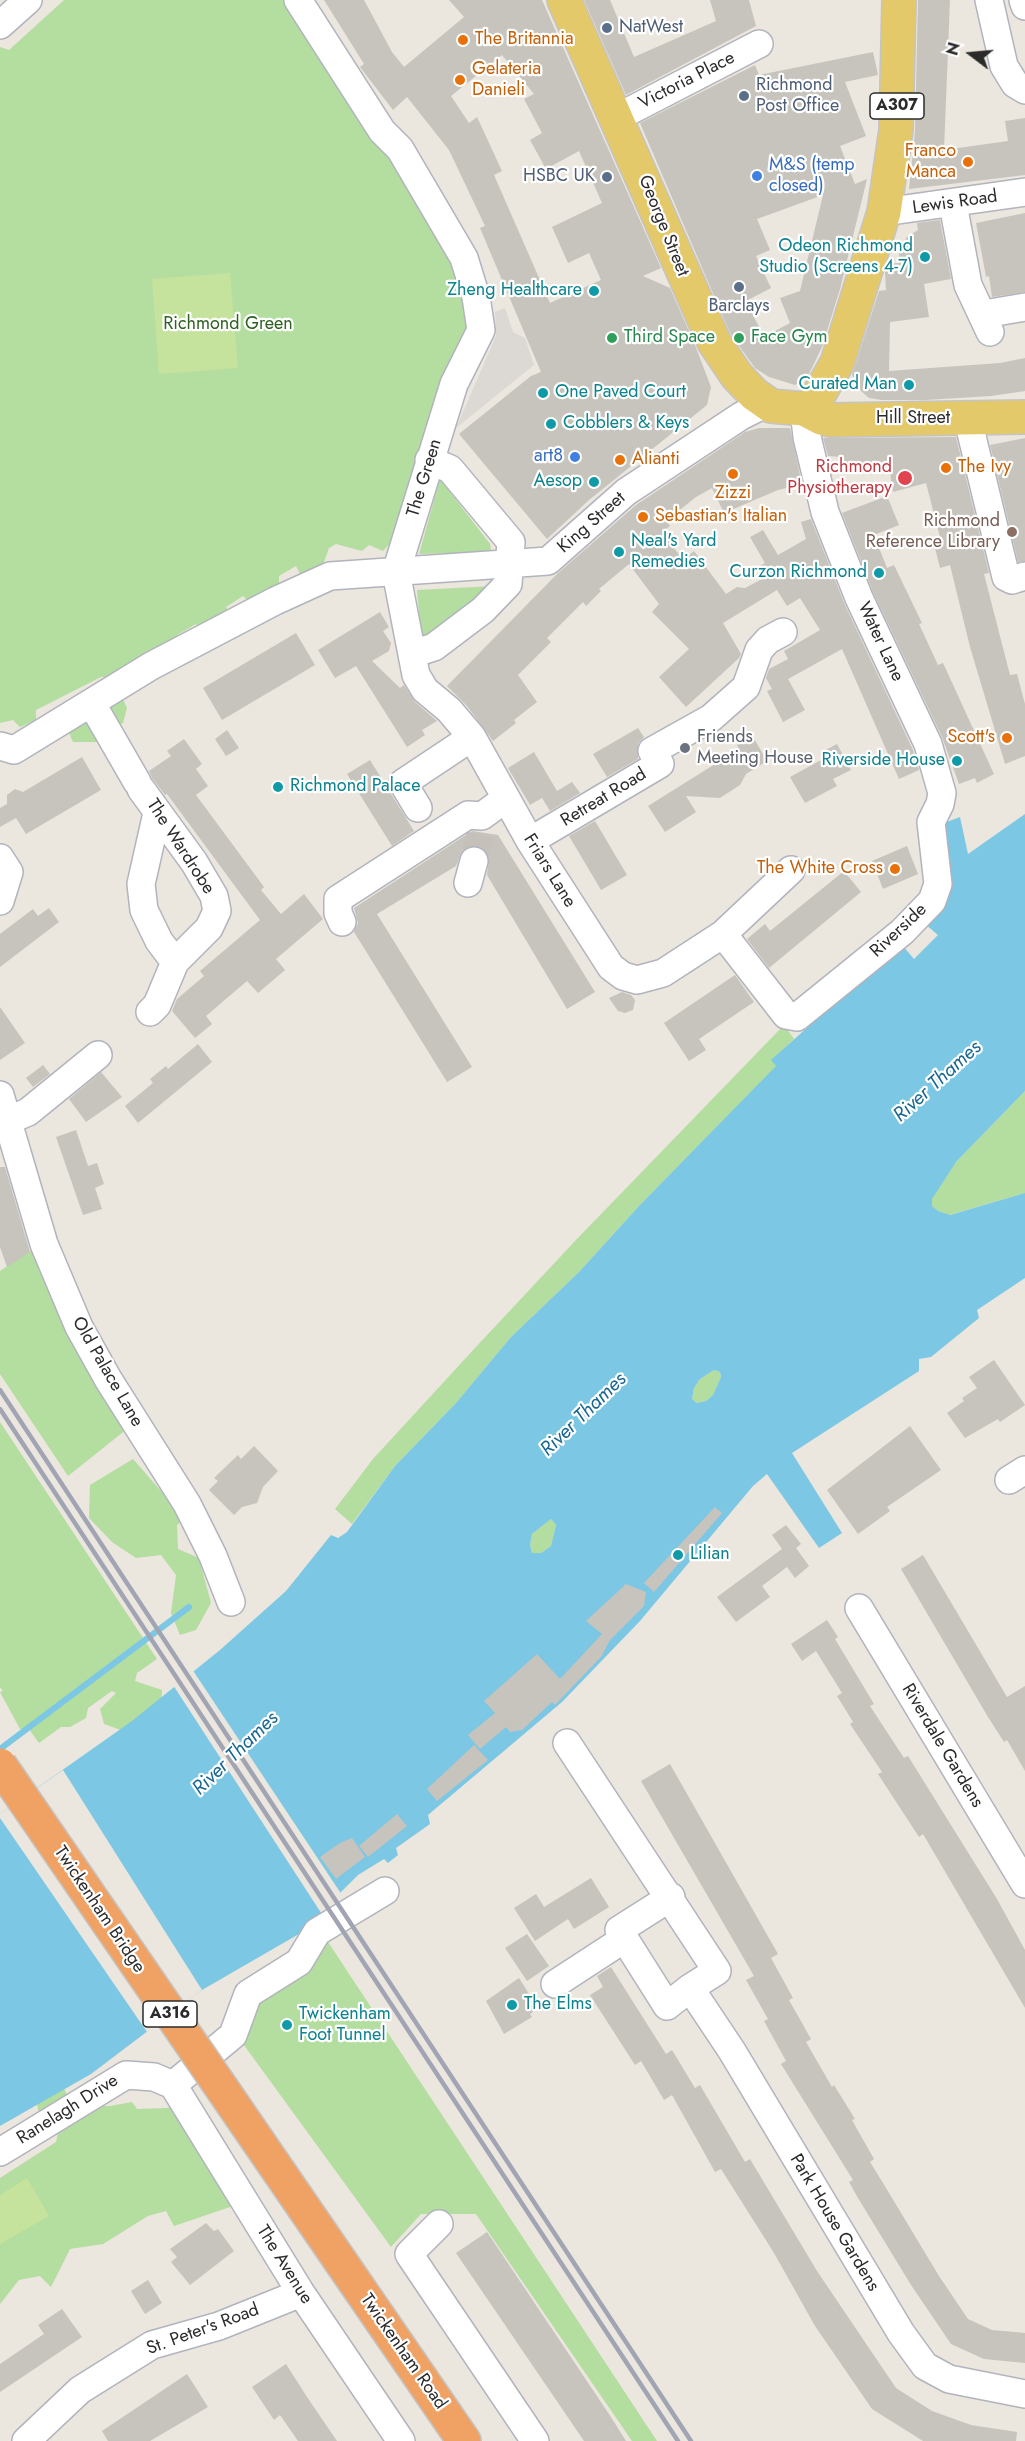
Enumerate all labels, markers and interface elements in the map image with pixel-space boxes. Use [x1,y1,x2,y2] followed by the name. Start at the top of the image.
[619,17,683,39] place label: NatWest
[600,21,614,35] marker: NatWest
[941,24,1001,84] north arrow
[475,29,574,51] place label: The Britannia
[456,33,470,47] marker: The Britannia
[940,40,966,58] text: N
[635,48,739,114] street label: Victoria Place
[472,59,541,101] place label: Gelateria Danieli
[453,73,467,87] marker: Gelateria Danieli
[756,75,839,118] place label: Richmond Post Office
[737,89,751,103] marker: Richmond Post Office
[870,93,924,119] road number: A307
[905,141,956,184] place label: Franco Manca
[769,155,854,198] place label: M&S (temp closed)
[961,155,975,169] marker: Franco Manca
[523,166,595,188] place label: HSBC UK
[750,169,764,183] marker: M&S (temp closed)
[600,170,614,184] marker: HSBC UK
[633,172,693,280] street label: George Street
[911,186,999,220] street label: Lewis Road
[759,236,913,278] place label: Odeon Richmond Studio (Screens 4-7)
[918,250,932,264] marker: Odeon Richmond Studio (Screens 4-7)
[447,280,582,302] place label: Zheng Healthcare
[732,280,746,294] marker: Barclays
[587,284,601,298] marker: Zheng Healthcare
[708,296,770,318] place label: Barclays
[163,314,293,336] park label: Richmond Green
[624,327,715,349] place label: Third Space
[751,327,828,349] place label: Face Gym
[605,331,619,345] marker: Third Space
[732,331,746,345] marker: Face Gym
[798,374,897,396] place label: Curated Man
[902,378,916,392] marker: Curated Man
[555,382,686,404] place label: One Paved Court
[536,386,550,400] marker: One Paved Court
[876,408,950,430] street label: Hill Street
[563,413,689,435] place label: Cobblers & Keys
[544,417,558,431] marker: Cobblers & Keys
[403,436,447,520] street label: The Green
[534,446,563,468] place label: art8
[632,449,680,471] place label: Alianti
[568,450,582,464] marker: art8
[613,453,627,467] marker: Alianti
[787,457,892,500] place label: Richmond Physiotherapy
[958,457,1011,479] place label: The Ivy
[939,461,953,475] marker: The Ivy
[726,467,740,481] marker: Zizzi
[896,469,914,487] marker: Richmond Physiotherapy
[534,471,582,493] place label: Aesop
[587,475,601,489] marker: Aesop
[715,483,751,505] place label: Zizzi
[554,488,630,558] street label: King Street
[655,506,787,528] place label: Sebastian's Italian
[636,510,650,524] marker: Sebastian's Italian
[866,511,1000,554] place label: Richmond Reference Library
[1005,525,1019,539] marker: Richmond Reference Library
[631,531,716,574] place label: Neal's Yard Remedies
[612,545,626,559] marker: Neal's Yard Remedies
[729,562,867,584] place label: Curzon Richmond
[872,566,886,580] marker: Curzon Richmond
[852,599,908,685] street label: Water Lane
[697,727,813,770] place label: Friends Meeting House
[947,727,995,749] place label: Scott's
[1000,731,1014,745] marker: Scott's
[678,741,692,755] marker: Friends Meeting House
[822,750,945,772] place label: Riverside House
[950,754,964,768] marker: Riverside House
[557,764,651,832] street label: Retreat Road
[290,776,420,798] place label: Richmond Palace
[271,780,285,794] marker: Richmond Palace
[141,795,219,899] street label: The Wardrobe
[518,830,580,912] street label: Friars Lane
[757,858,883,880] place label: The White Cross
[888,862,902,876] marker: The White Cross
[866,899,932,963] street label: Riverside
[889,1036,987,1128] water label: River Thames
[67,1313,147,1431] street label: Old Palace Lane
[536,1368,632,1462] water label: River Thames
[690,1544,730,1566] place label: Lilian
[671,1548,685,1562] marker: Lilian
[897,1680,987,1812] street label: Riverdale Gardens
[188,1707,284,1801] water label: River Thames
[49,1843,149,1977] street label: Twickenham Bridge
[524,1994,592,2016] place label: The Elms
[505,1998,519,2012] marker: The Elms
[143,2001,197,2027] road number: A316
[299,2004,391,2046] place label: Twickenham Foot Tunnel
[280,2018,294,2032] marker: Twickenham Foot Tunnel
[13,2070,123,2150] street label: Ranelagh Drive
[784,2150,884,2296] street label: Park House Gardens
[251,2222,317,2308] street label: The Avenue
[355,2290,451,2414] street label: Twickenham Road
[144,2300,262,2360] street label: St. Peter's Road

